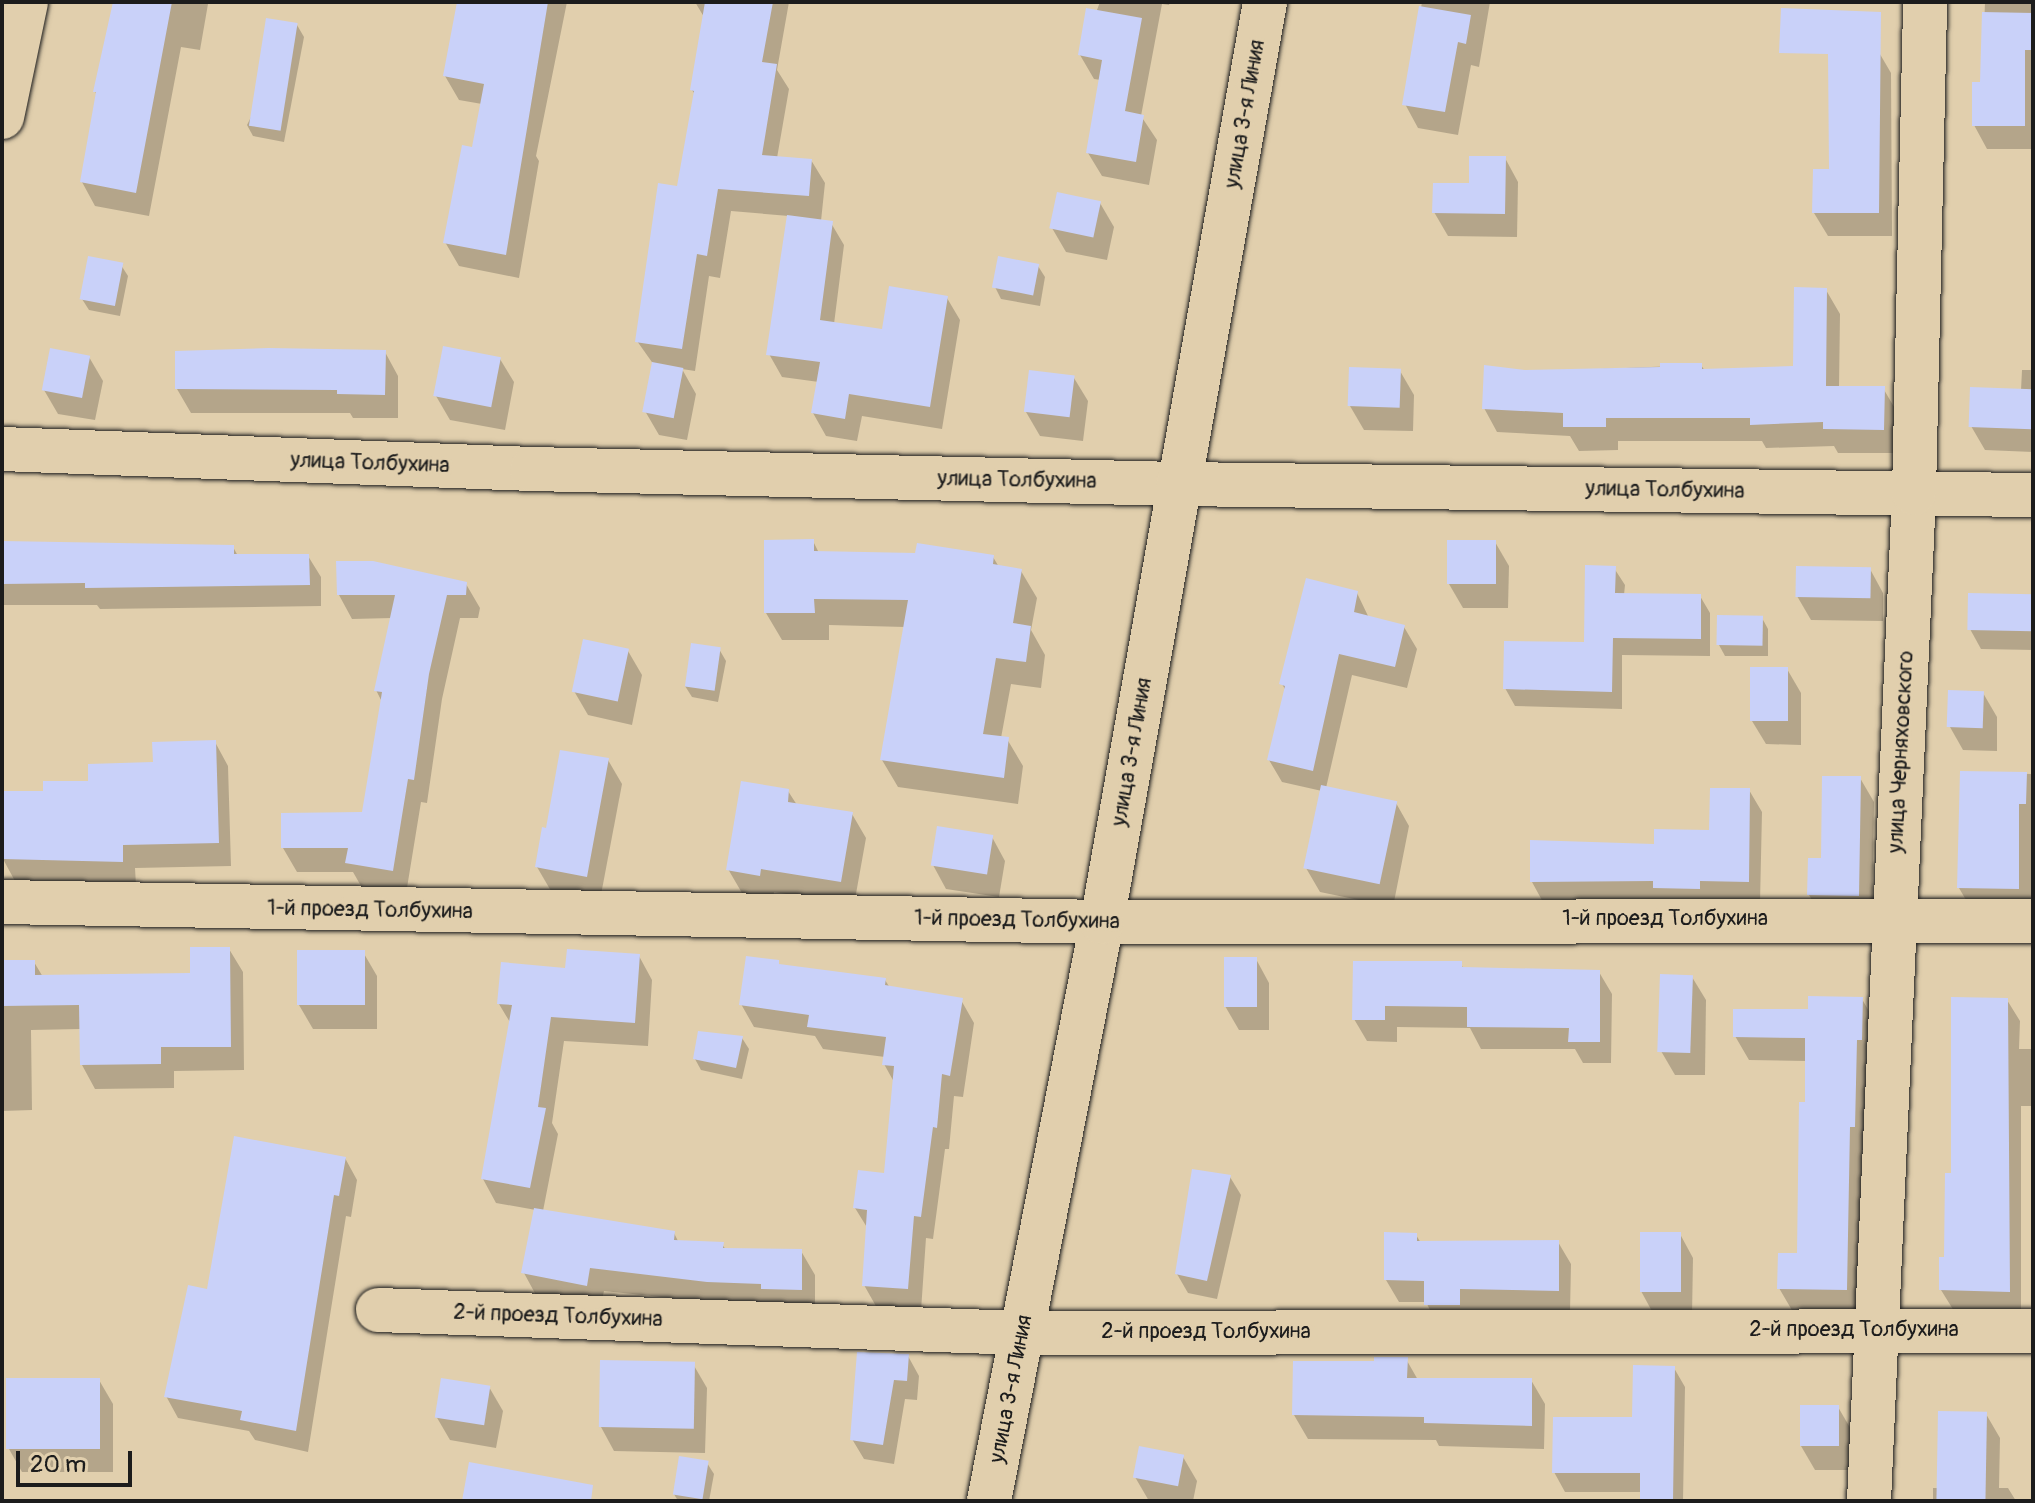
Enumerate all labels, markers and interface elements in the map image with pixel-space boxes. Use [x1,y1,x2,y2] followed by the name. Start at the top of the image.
[1219,38,1271,190] street label: улица 3-я Линия
[290,447,450,479] street label: улица Толбухина
[937,465,1097,495] street label: улица Толбухина
[1585,475,1745,505] street label: улица Толбухина
[1883,650,1919,854] street label: улица Черняховского
[1106,676,1158,828] street label: улица 3-я Линия
[267,895,473,925] street label: 1-й проезд Толбухина
[914,905,1120,935] street label: 1-й проезд Толбухина
[1562,906,1768,932] street label: 1-й проезд Толбухина
[453,1299,663,1333] street label: 2-й проезд Толбухина
[984,1313,1038,1465] street label: улица 3-я Линия
[1749,1317,1959,1343] street label: 2-й проезд Толбухина
[1101,1319,1311,1345] street label: 2-й проезд Толбухина
[20,1435,136,1485] scale bar
[30,1450,86,1479] text: 20 m

